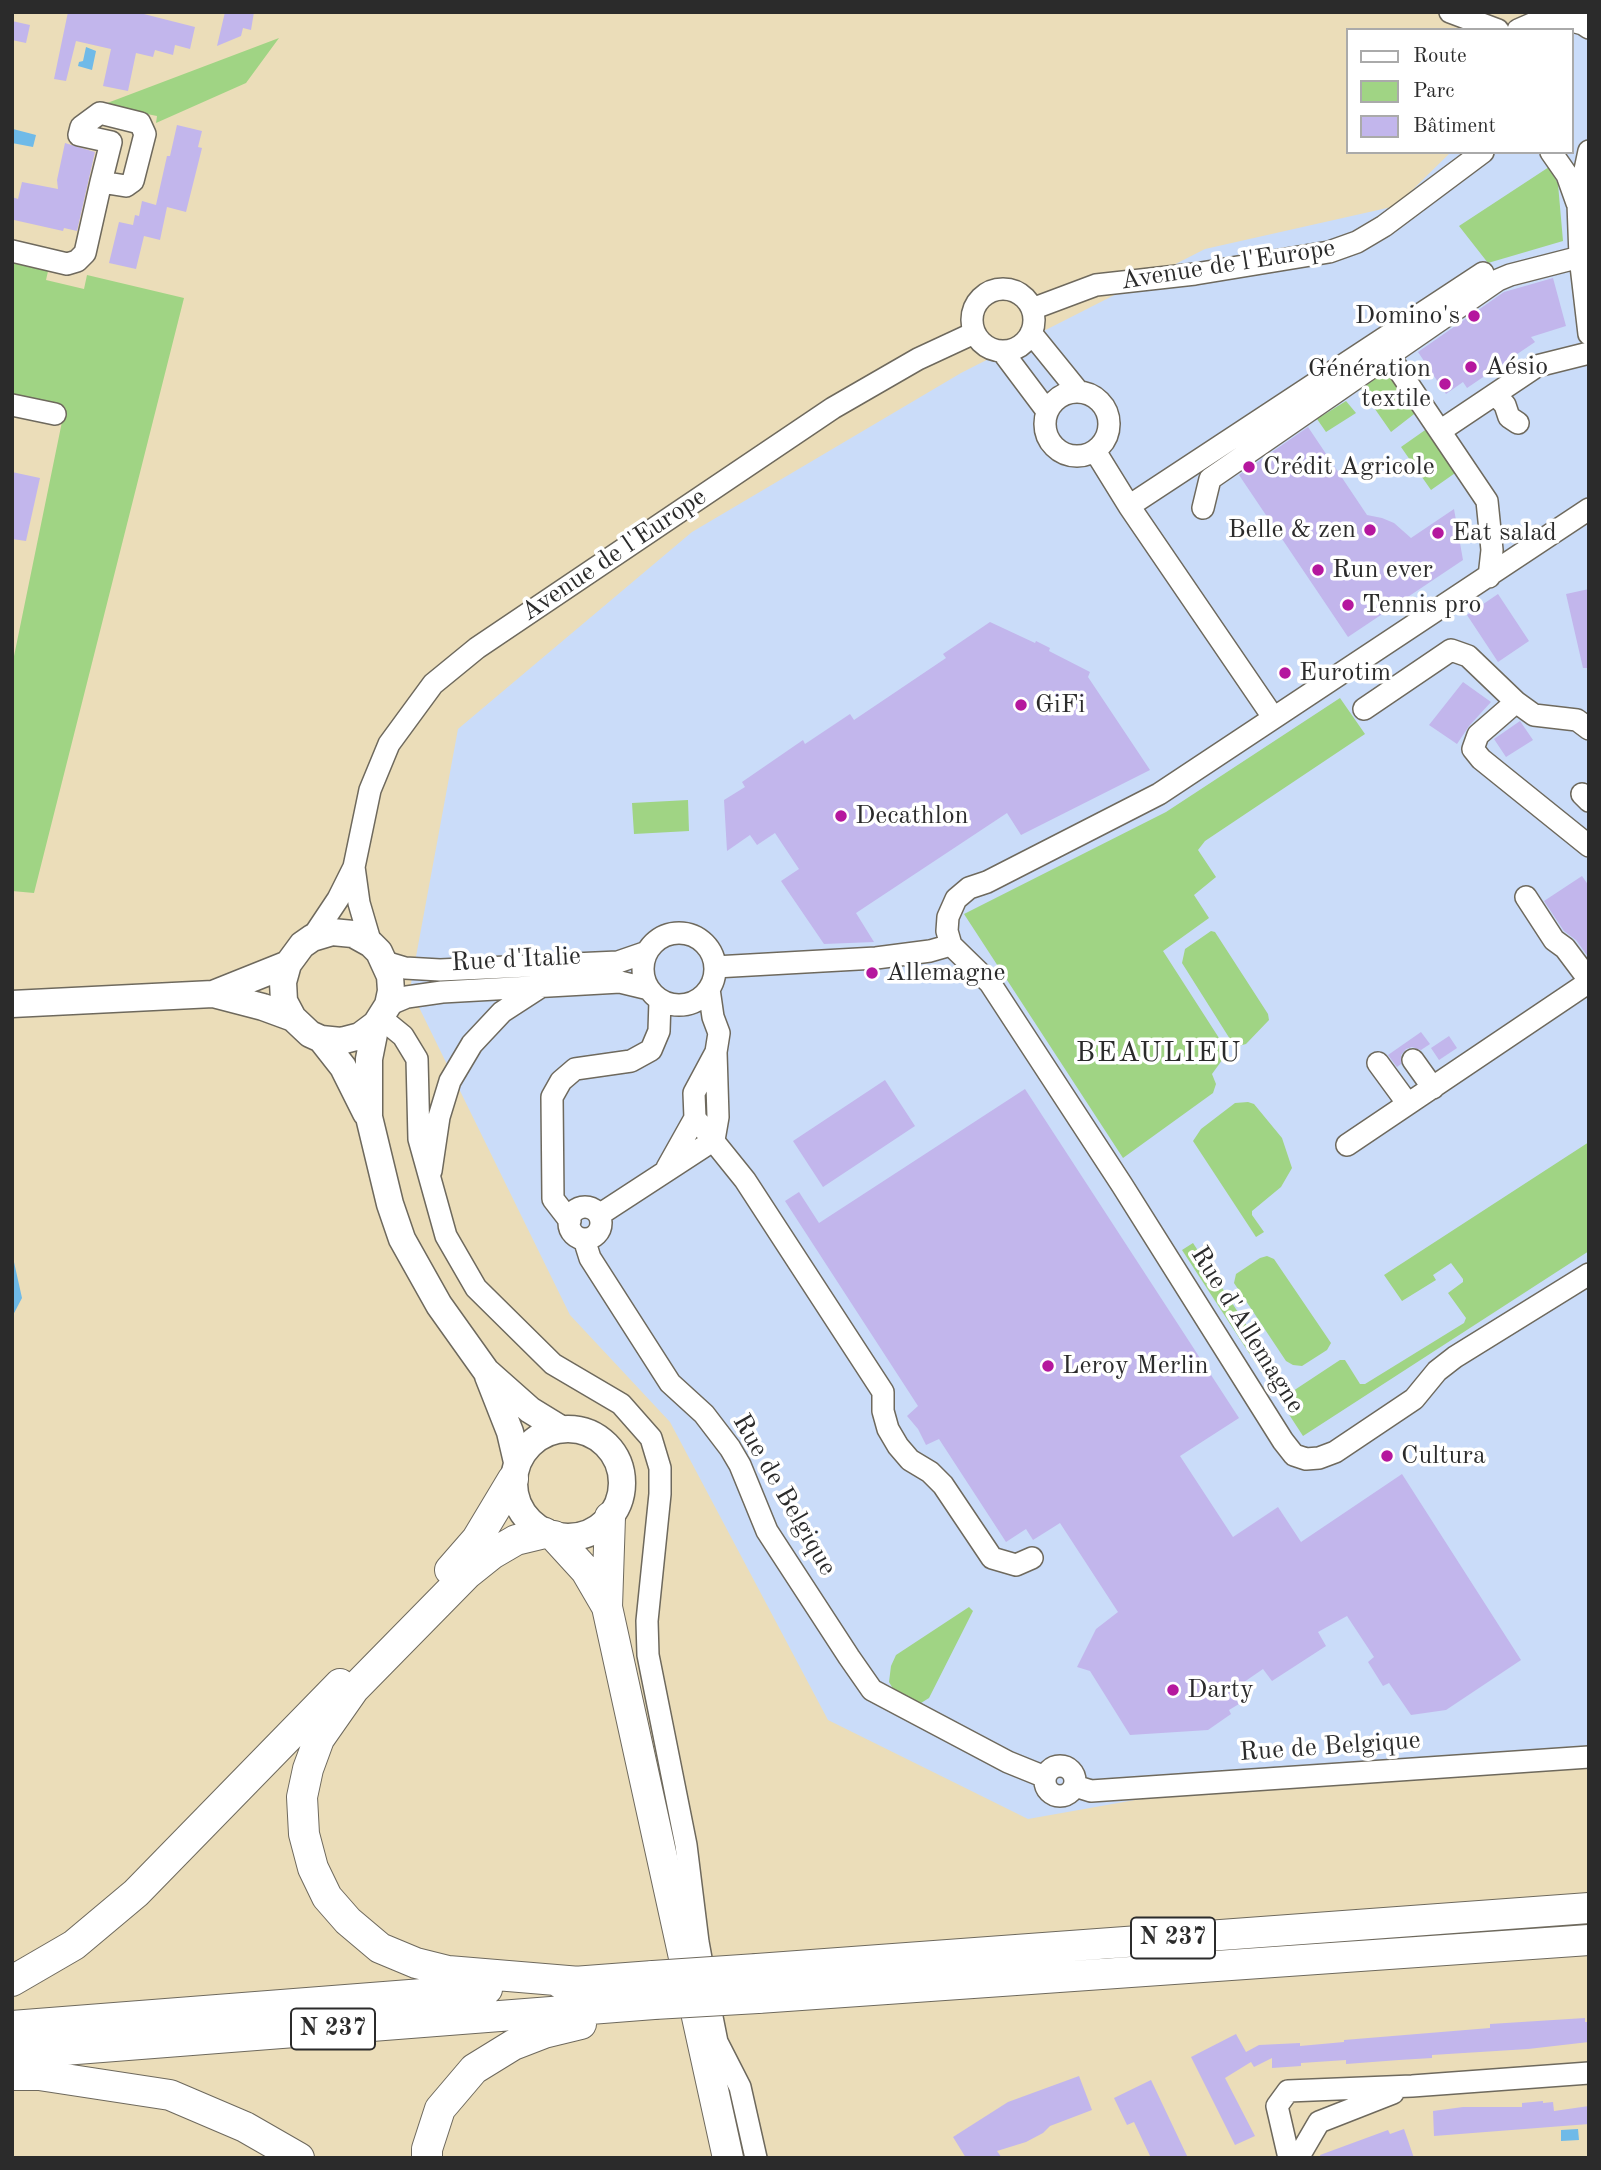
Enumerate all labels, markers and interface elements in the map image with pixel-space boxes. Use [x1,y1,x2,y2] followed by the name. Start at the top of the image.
[1346,28,1573,154] legend
[1413,46,1467,67] text: Route
[1413,81,1455,102] text: Parc
[1413,116,1496,137] text: Bâtiment
[1119,233,1337,297] street label: Avenue de l'Europe
[1355,300,1460,332] place label: Domino's
[1466,308,1482,324] marker: Domino's
[1485,351,1548,383] place label: Aésio
[1308,353,1431,414] place label: Génération textile
[1463,359,1479,375] marker: Aésio
[1437,376,1453,392] marker: Génération textile
[1263,451,1435,483] place label: Crédit Agricole
[1241,459,1257,475] marker: Crédit Agricole
[515,481,713,629] street label: Avenue de l'Europe
[1228,514,1356,546] place label: Belle & zen
[1452,517,1557,549] place label: Eat salad
[1362,522,1378,538] marker: Belle & zen
[1430,525,1446,541] marker: Eat salad
[1332,554,1433,586] place label: Run ever
[1310,562,1326,578] marker: Run ever
[1362,589,1481,621] place label: Tennis pro
[1340,597,1356,613] marker: Tennis pro
[1299,657,1391,689] place label: Eurotim
[1277,665,1293,681] marker: Eurotim
[1035,689,1085,721] place label: GiFi
[1013,697,1029,713] marker: GiFi
[855,800,969,832] place label: Decathlon
[833,808,849,824] marker: Decathlon
[450,941,582,979] street label: Rue d'Italie
[886,957,1005,989] place label: Allemagne
[864,965,880,981] marker: Allemagne
[1077,1037,1241,1071] district label: BEAULIEU
[1183,1241,1311,1419] street label: Rue d'Allemagne
[1062,1350,1208,1382] place label: Leroy Merlin
[1040,1358,1056,1374] marker: Leroy Merlin
[725,1409,843,1581] street label: Rue de Belgique
[1401,1440,1486,1472] place label: Cultura
[1379,1448,1395,1464] marker: Cultura
[1187,1674,1254,1706] place label: Darty
[1165,1682,1181,1698] marker: Darty
[1238,1725,1422,1769] street label: Rue de Belgique
[1131,1917,1215,1958] road number: N 237
[291,2008,375,2050] road number: N 237

